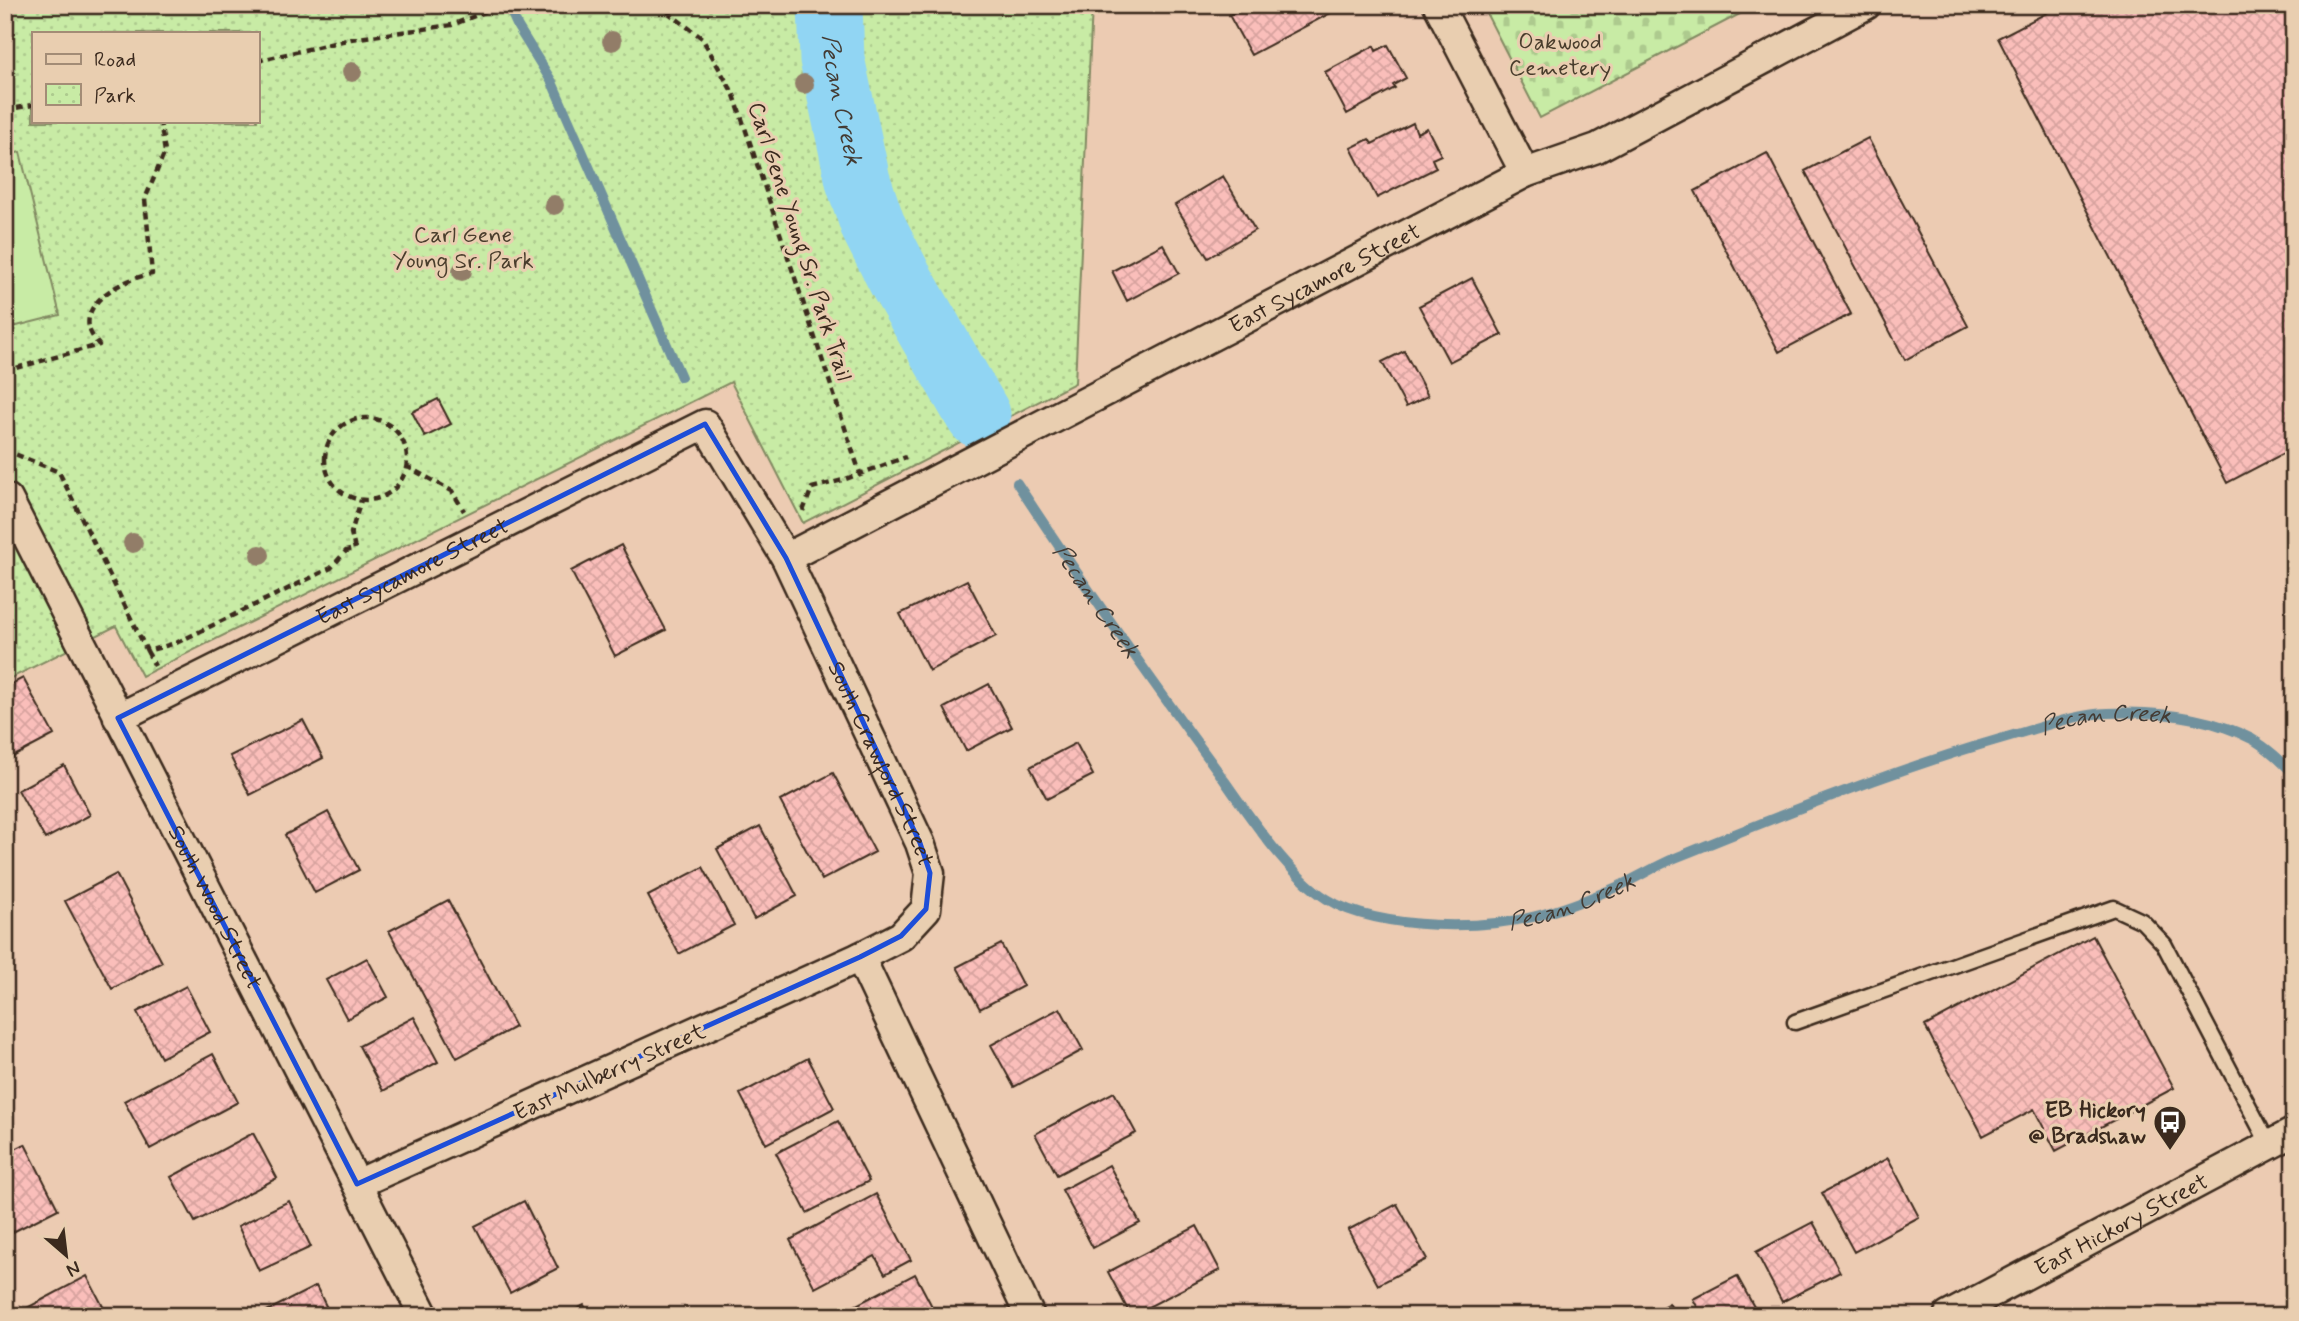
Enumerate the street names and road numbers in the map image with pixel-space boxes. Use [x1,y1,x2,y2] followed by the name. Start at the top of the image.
[738,98,858,385] street label: Carl Gene Young Sr. Park Trail
[1224,217,1426,342] street label: East Sycamore Street
[312,511,515,633] street label: East Sycamore Street
[820,657,940,871] street label: South Crawford Street
[160,821,268,995] street label: South Wood Street
[509,1017,711,1129] street label: East Mulberry Street
[2030,1167,2214,1284] street label: East Hickory Street

